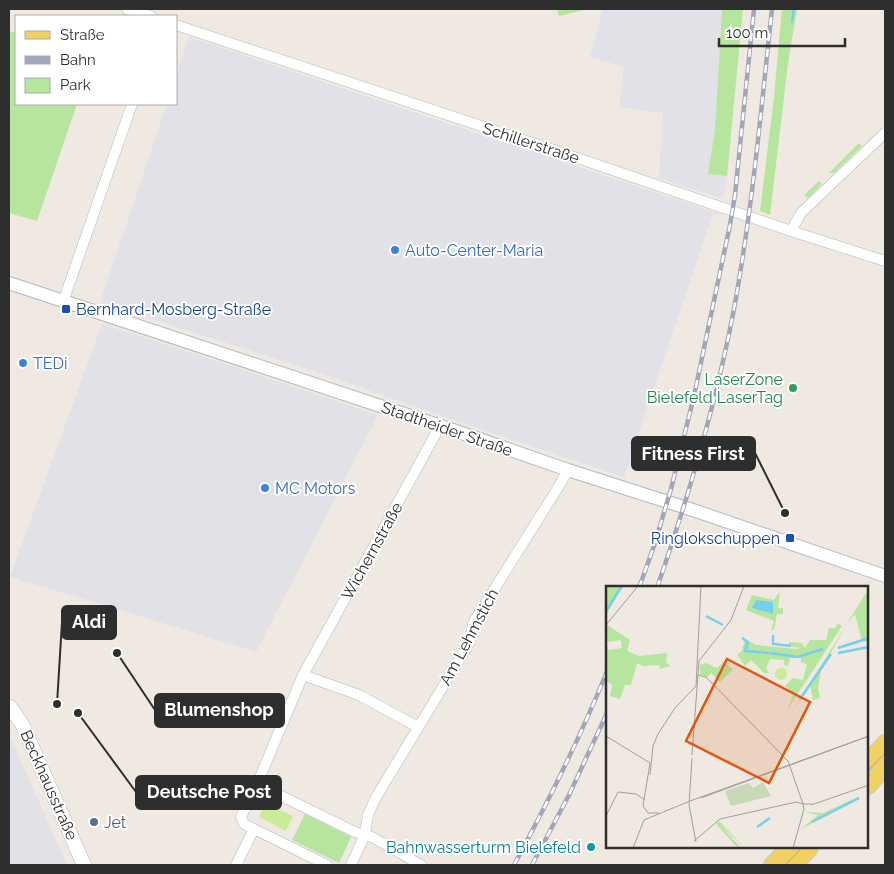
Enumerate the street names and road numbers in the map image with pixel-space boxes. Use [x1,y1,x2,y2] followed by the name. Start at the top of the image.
[480,118,582,168] street label: Schillerstraße
[379,398,515,460] street label: Stadtheider Straße
[337,499,407,603] street label: Wichernstraße
[436,585,502,689] street label: Am Lehmstich
[16,727,82,843] street label: Beckhausstraße

